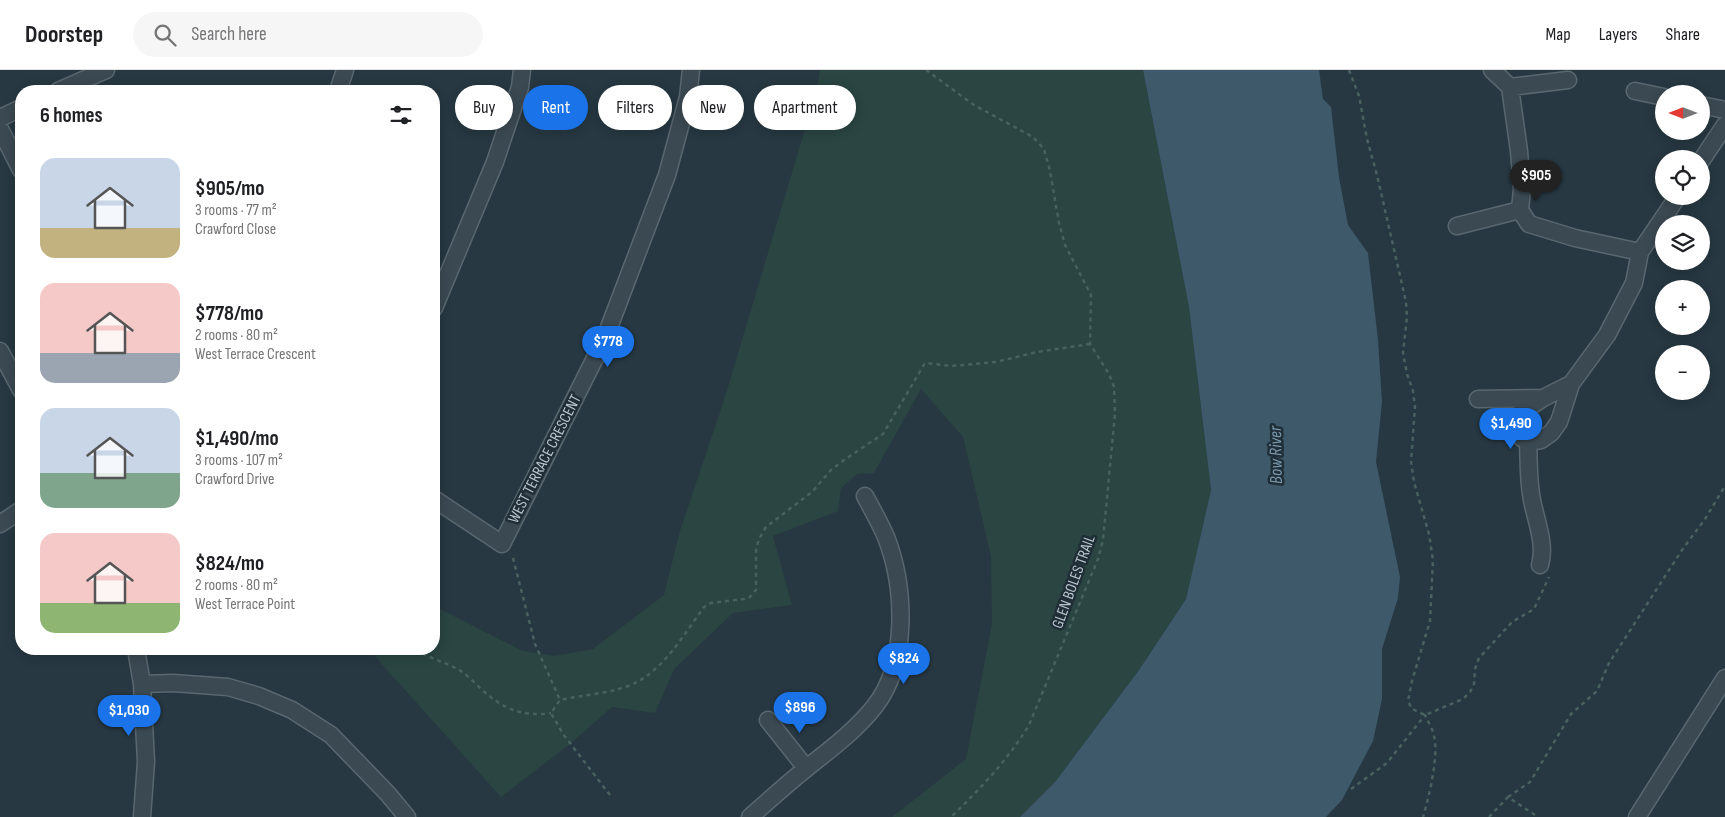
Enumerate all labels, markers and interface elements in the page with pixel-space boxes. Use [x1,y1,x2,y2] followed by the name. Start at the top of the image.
[133,12,483,57] search box
[25,20,103,49] text: Doorstep
[151,21,179,49] icon: search
[191,23,267,46] text: Search here
[1546,24,1571,45] text: Map
[1599,24,1638,45] text: Layers
[1666,24,1700,45] text: Share
[455,85,513,130] chip: Buy
[523,85,588,130] chip: Rent
[598,85,672,130] chip: Filters
[682,85,744,130] chip: New
[754,85,856,130] chip: Apartment
[1655,85,1710,140] north arrow
[1655,85,1710,400] map controls
[387,101,415,129] icon: filters
[40,103,103,128] text: 6 homes
[1655,150,1710,205] button: locate
[1506,160,1566,202] pin: $905
[1521,166,1551,185] text: $905
[195,176,264,201] text: $905/mo
[80,178,140,238] icon: home
[195,201,277,220] text: 3 rooms · 77 m²
[1655,215,1710,270] button: layers
[195,220,276,239] text: Crawford Close
[1655,280,1710,335] button: +
[195,301,263,326] text: $778/mo
[80,303,140,363] icon: home
[195,326,278,345] text: 2 rooms · 80 m²
[578,326,638,368] pin: $778
[593,332,623,351] text: $778
[195,345,316,364] text: West Terrace Crescent
[1655,345,1710,400] button: −
[504,391,586,526] street label: WEST TERRACE CRESCENT
[1470,408,1552,450] pin: $1,490
[1490,414,1532,433] text: $1,490
[1265,425,1287,484] water label: Bow River
[195,426,279,451] text: $1,490/mo
[80,428,140,488] icon: home
[195,451,283,470] text: 3 rooms · 107 m²
[195,470,275,489] text: Crawford Drive
[1048,533,1100,631] street label: GLEN BOLES TRAIL
[195,551,264,576] text: $824/mo
[80,553,140,613] icon: home
[195,576,278,595] text: 2 rooms · 80 m²
[195,595,295,614] text: West Terrace Point
[874,642,934,685] pin: $824
[889,649,919,668] text: $824
[770,692,830,734] pin: $896
[88,694,170,737] pin: $1,030
[785,698,815,717] text: $896
[109,701,149,720] text: $1,030

